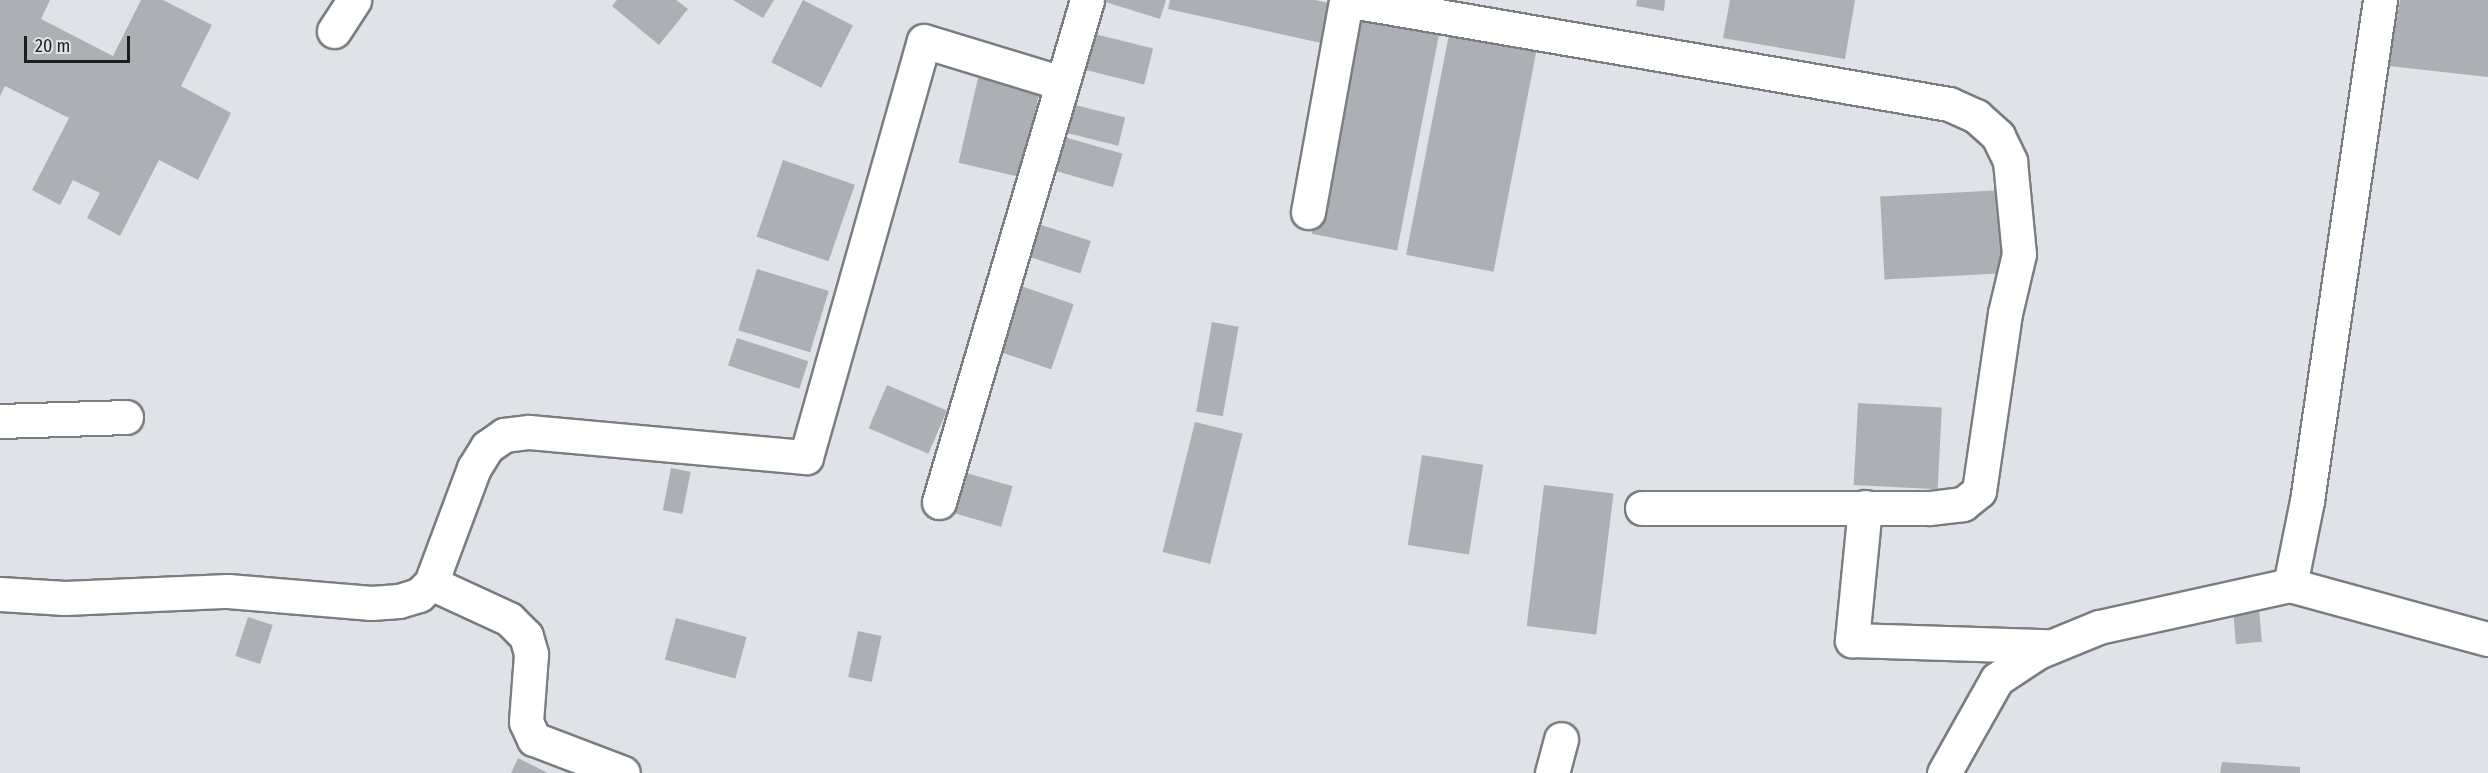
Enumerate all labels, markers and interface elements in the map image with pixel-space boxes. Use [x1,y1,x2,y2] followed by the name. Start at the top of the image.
[27,24,134,62] scale bar
[35,35,70,57] text: 20 m

